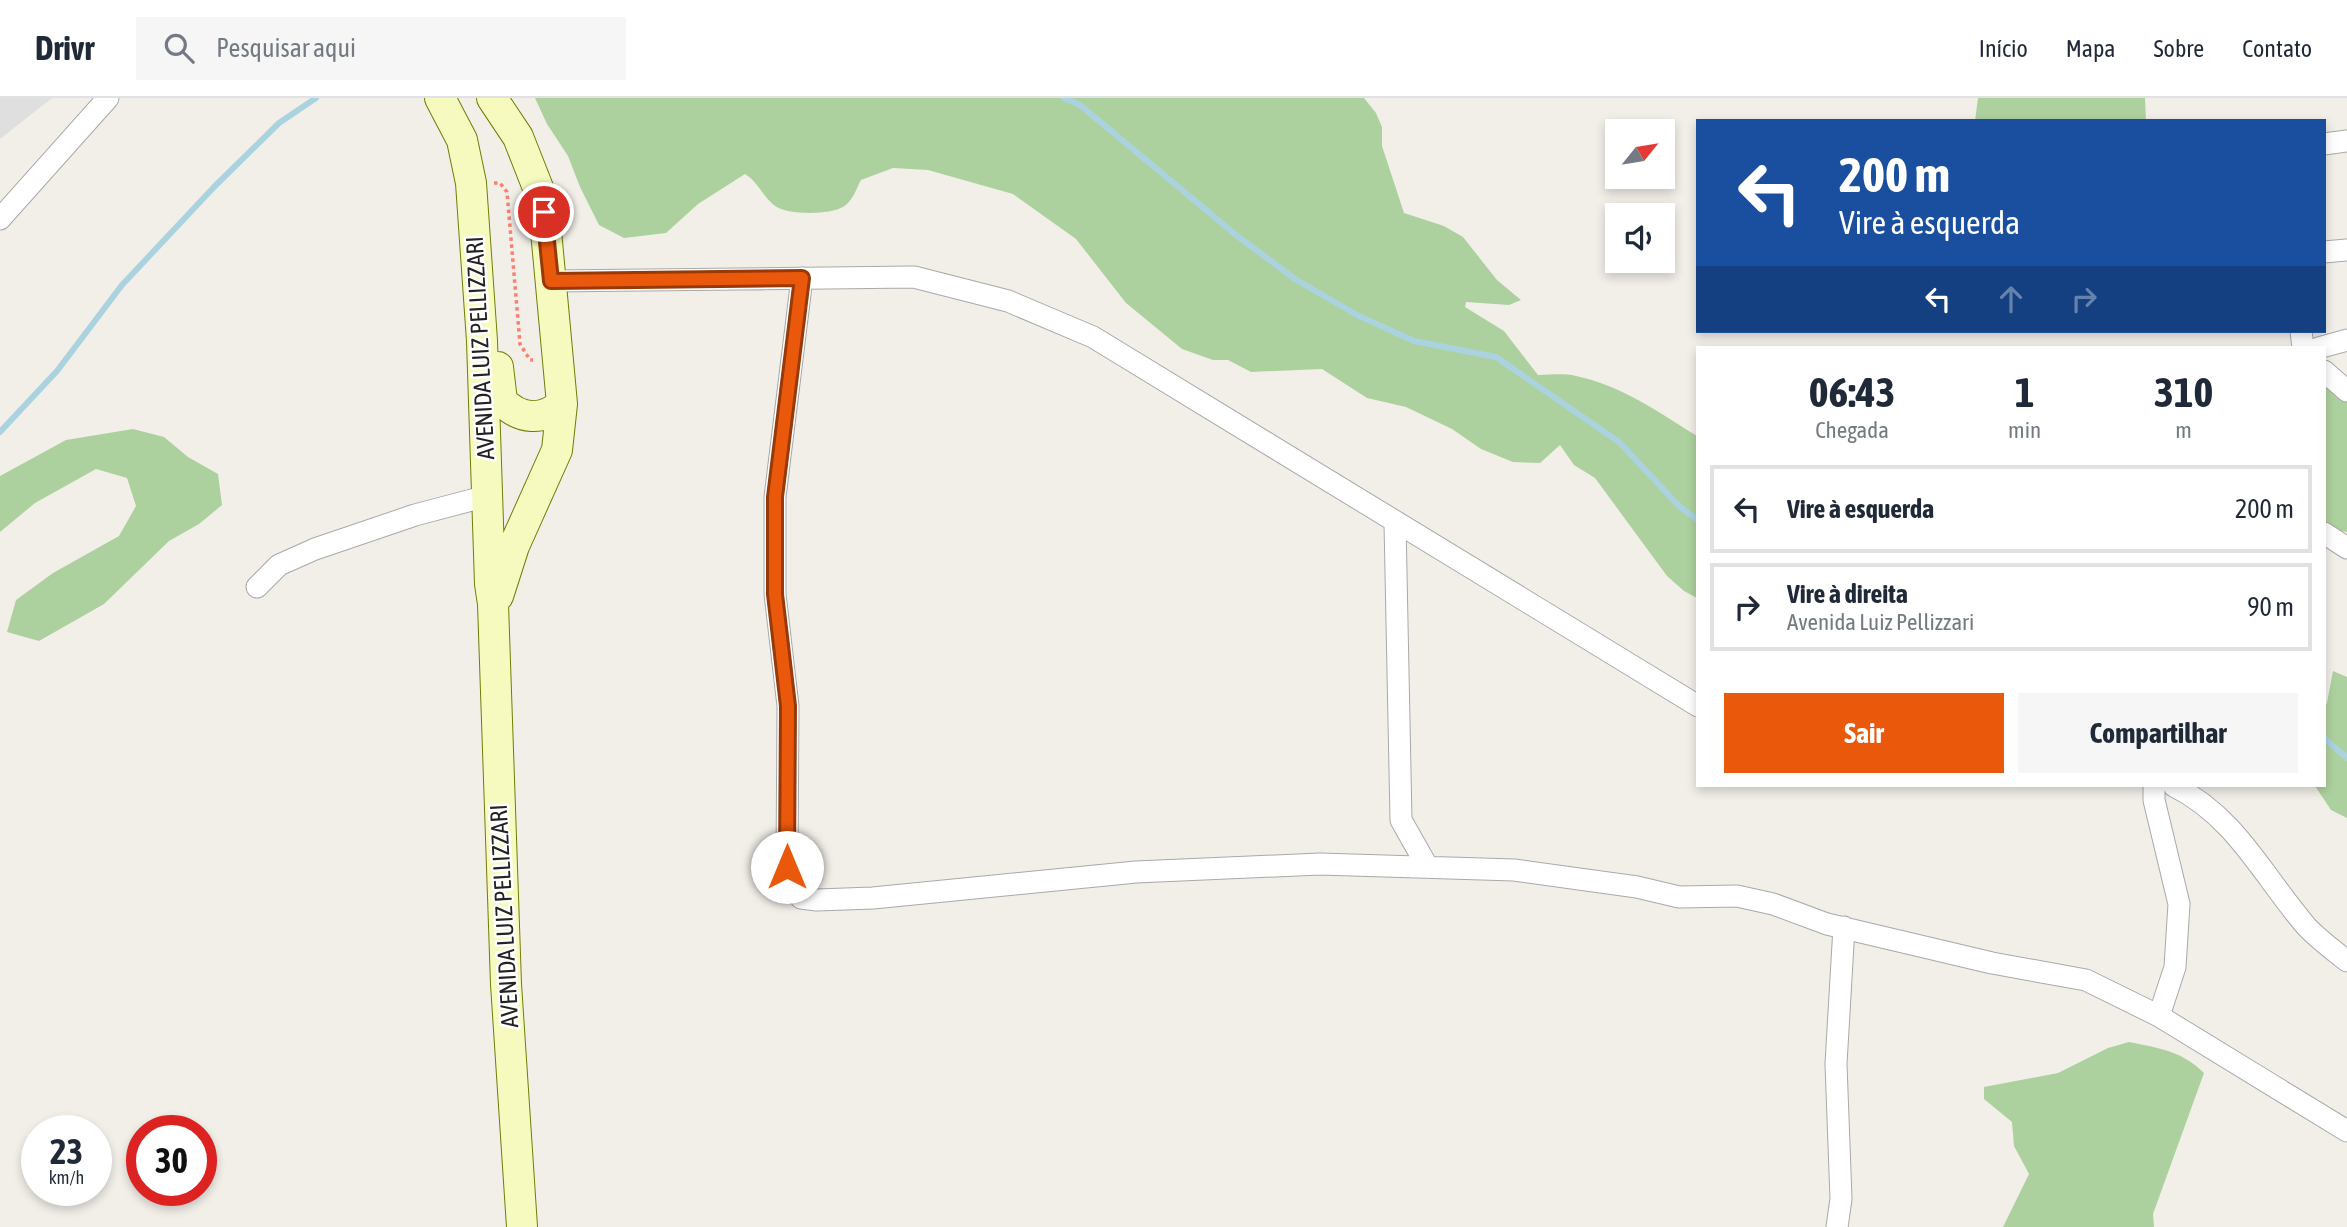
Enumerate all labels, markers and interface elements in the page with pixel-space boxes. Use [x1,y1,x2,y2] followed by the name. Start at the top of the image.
[136,17,626,80] search box
[35,29,94,67] text: Drivr
[160,29,198,67] icon: search
[216,33,356,63] text: Pesquisar aqui
[1979,35,2028,62] text: Início
[2066,35,2116,62] text: Mapa
[2154,35,2204,62] text: Sobre
[2242,35,2312,62] text: Contato
[1605,119,1675,189] north arrow
[1605,119,1675,273] map controls
[1839,146,1950,202] text: 200 m
[1724,147,1815,238] icon: left
[514,182,574,242] pin
[525,193,563,231] icon: arrive
[1605,203,1675,273] button: sound
[1839,204,2020,241] text: Vire à esquerda
[461,236,499,460] street label: AVENIDA LUIZ PELLIZZARI
[1919,280,1957,318] icon: left
[1992,280,2030,318] icon: ahead
[2065,280,2103,318] icon: right
[1809,368,1895,416] text: 06:43
[2015,368,2034,416] text: 1
[2154,368,2213,416] text: 310
[1815,417,1889,443] text: Chegada
[2008,417,2041,443] text: min
[2175,417,2192,443] text: m
[1728,490,1766,528] icon: left
[1787,494,1934,524] text: Vire à esquerda
[2235,494,2294,524] text: 200 m
[1787,579,1908,609] text: Vire à direita
[1728,588,1766,626] icon: right
[2247,592,2294,622] text: 90 m
[1787,609,1974,635] text: Avenida Luiz Pellizzari
[1724,693,2004,773] button: Sair
[2018,693,2298,773] button: Compartilhar
[485,804,523,1028] street label: AVENIDA LUIZ PELLIZZARI
[750,830,824,904] position arrow
[126,1115,217,1206] speed limit sign: 30
[50,1131,83,1171] text: 23
[49,1167,84,1188] text: km/h

